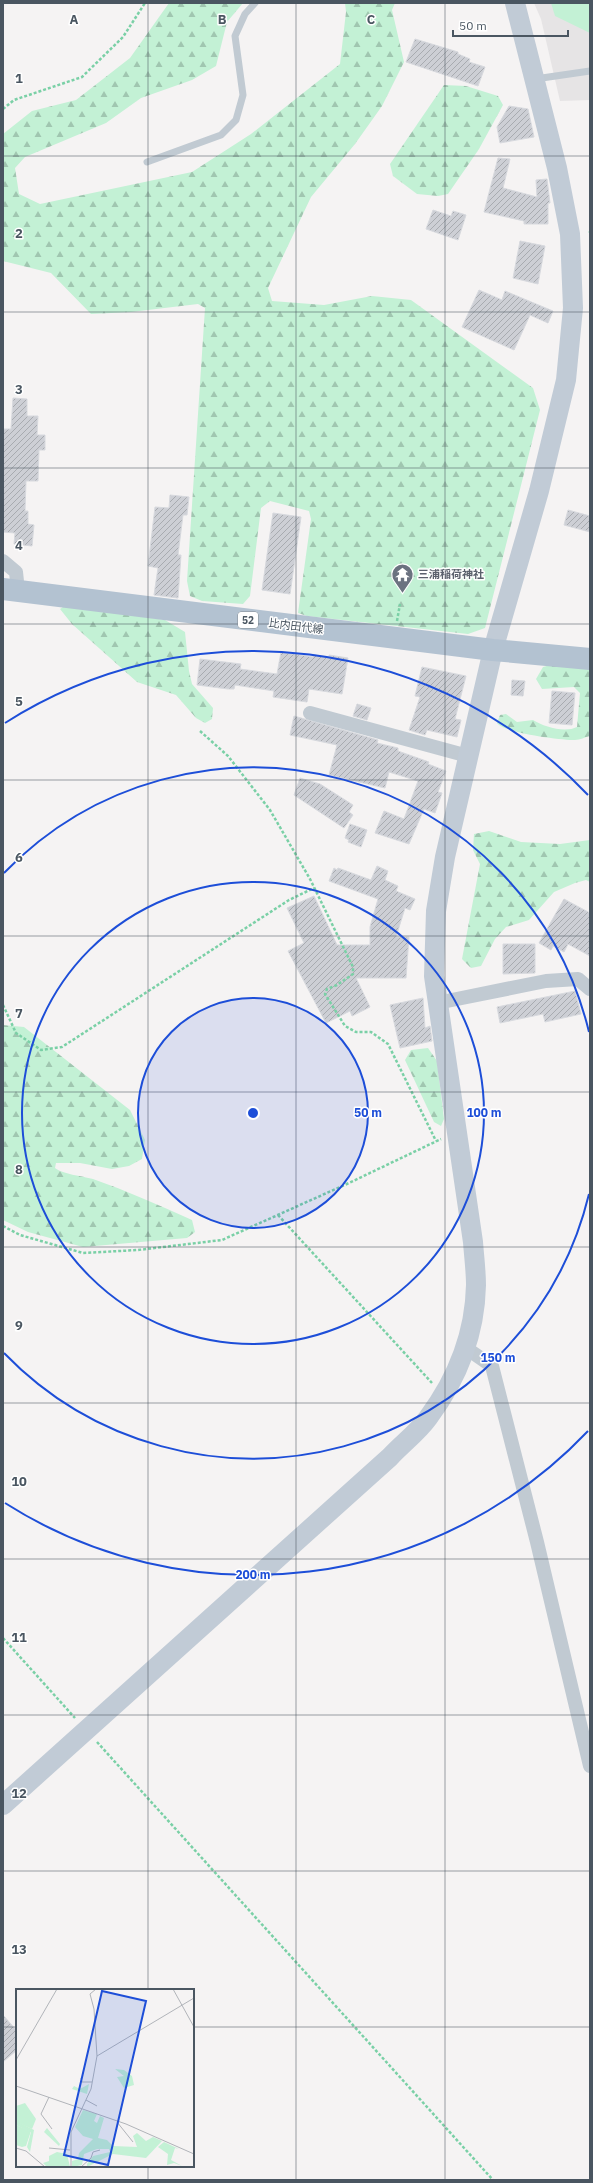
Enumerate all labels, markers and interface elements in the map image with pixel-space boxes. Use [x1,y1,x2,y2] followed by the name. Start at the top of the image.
[70,11,79,28] text: A
[218,11,227,28] text: B
[367,11,376,28] text: C
[453,12,568,38] scale bar
[459,18,487,33] text: 50 m
[15,70,23,87] text: 1
[15,225,23,242] text: 2
[15,381,23,398] text: 3
[15,537,23,554] text: 4
[389,561,415,594] temple icon: 三浦稲荷神社
[418,567,484,581] place label: 三浦稲荷神社
[238,612,258,628] road number: 52
[268,616,324,636] street label: 比内田代線
[15,693,23,710] text: 5
[15,849,23,866] text: 6
[15,1005,23,1022] text: 7
[354,1105,382,1120] text: 50 m
[466,1105,502,1120] text: 100 m
[246,1106,260,1120] centre of rings
[15,1161,23,1178] text: 8
[15,1317,23,1334] text: 9
[480,1350,516,1365] text: 150 m
[11,1473,27,1490] text: 10
[235,1567,271,1582] text: 200 m
[11,1629,27,1646] text: 11
[11,1785,27,1802] text: 12
[11,1941,27,1958] text: 13
[16,1989,194,2167] inset map

